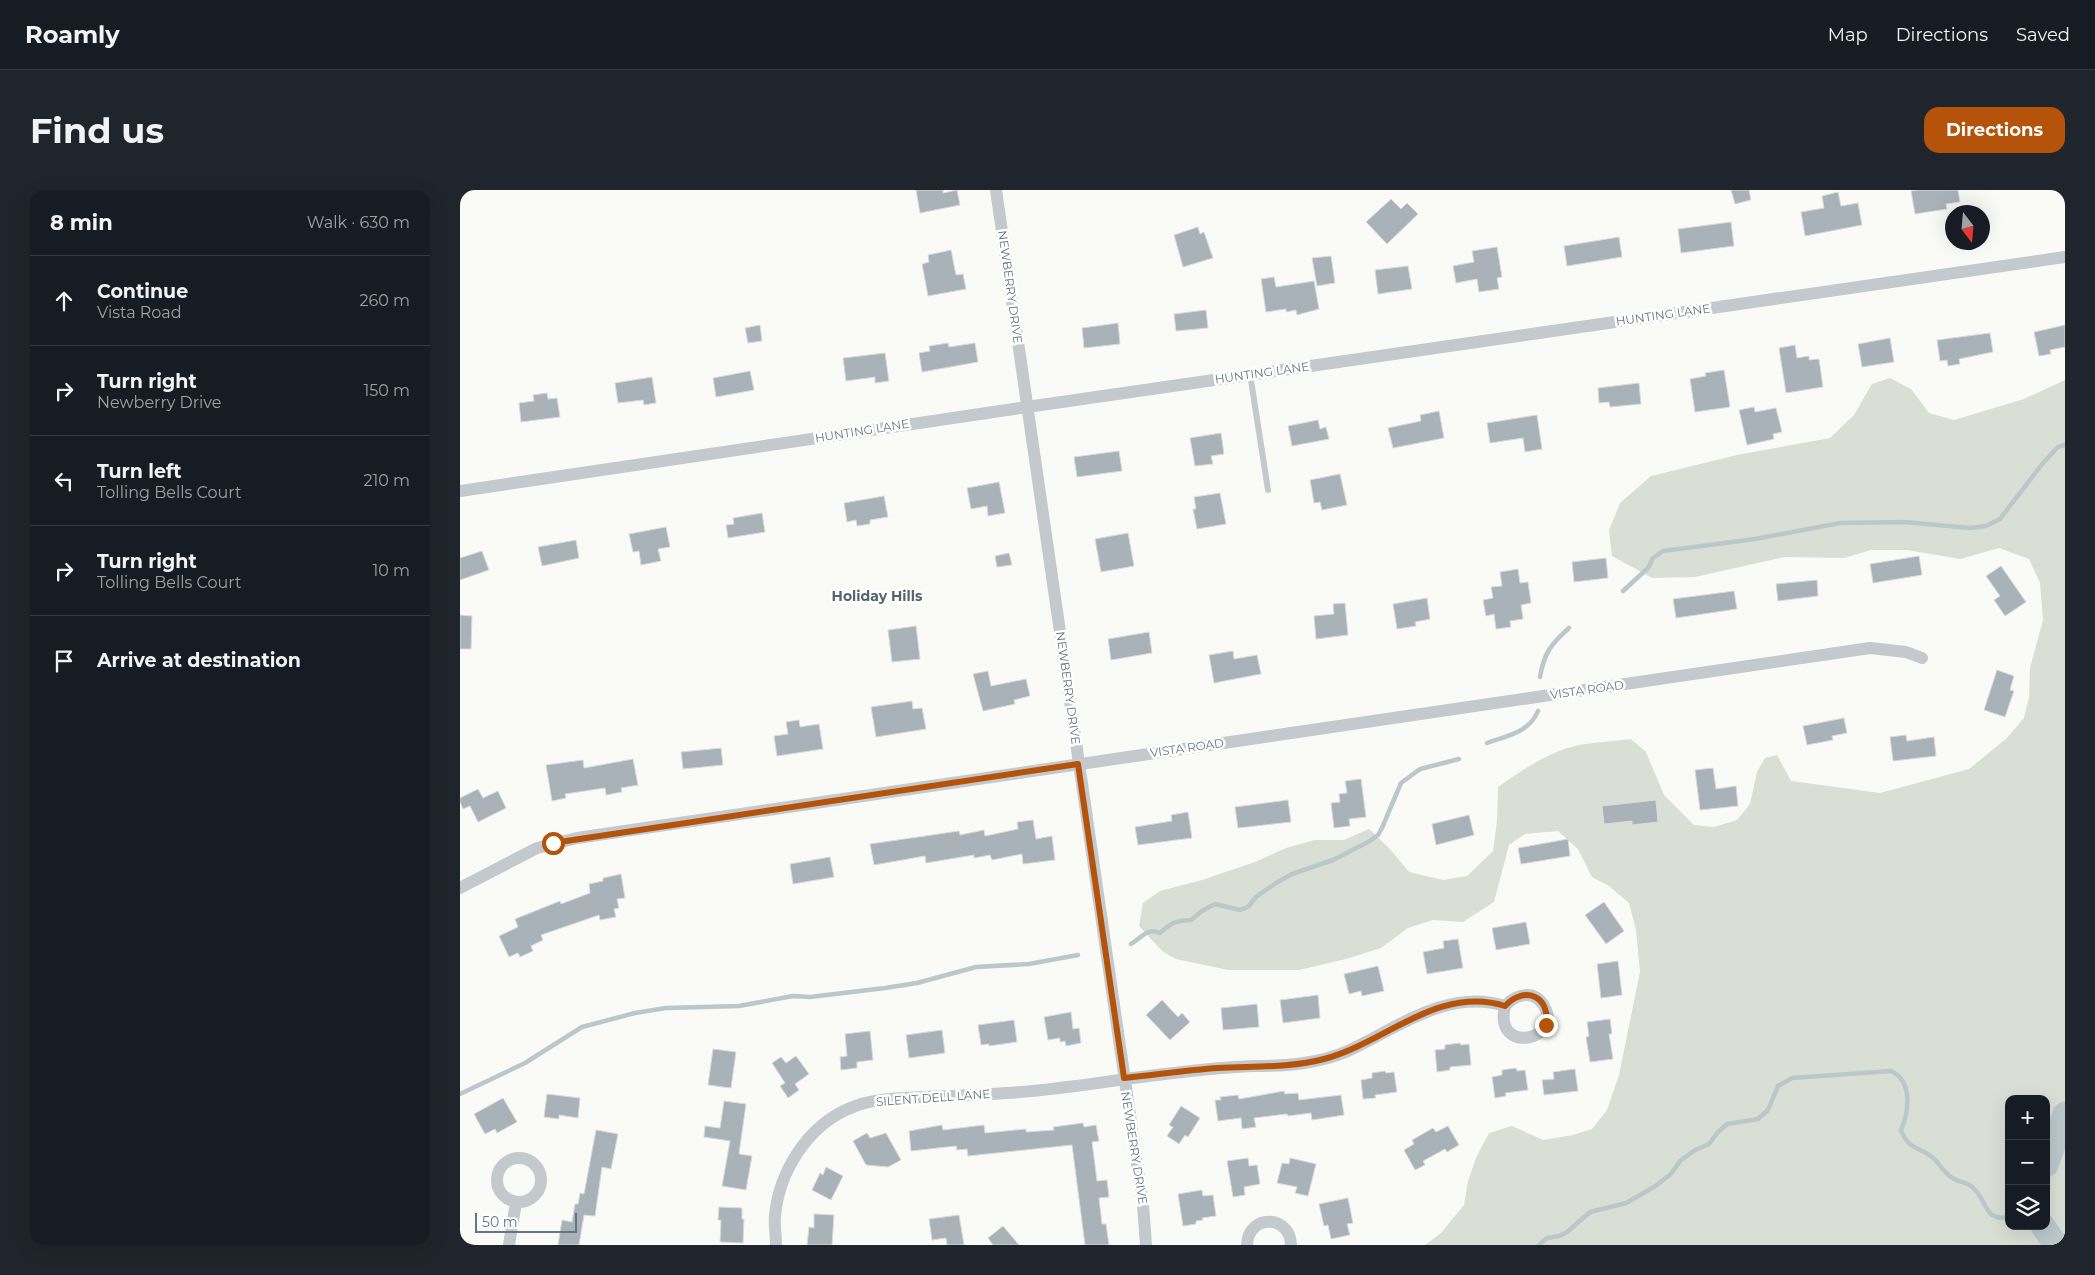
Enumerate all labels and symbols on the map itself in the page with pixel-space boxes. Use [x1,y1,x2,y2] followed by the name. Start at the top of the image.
[1945,205,1990,250] north arrow
[995,229,1026,344] street label: NEWBERRY DRIVE
[1615,300,1711,329] street label: HUNTING LANE
[1214,358,1310,387] street label: HUNTING LANE
[814,416,910,445] street label: HUNTING LANE
[832,587,923,605] district label: Holiday Hills
[1053,630,1084,745] street label: NEWBERRY DRIVE
[1549,677,1625,702] street label: VISTA ROAD
[1149,735,1225,760] street label: VISTA ROAD
[542,832,565,855] route start
[1535,1014,1558,1037] route end
[875,1086,991,1109] street label: SILENT DELL LANE
[1118,1090,1151,1205] street label: NEWBERRY DRIVE
[475,1210,578,1233] scale bar

